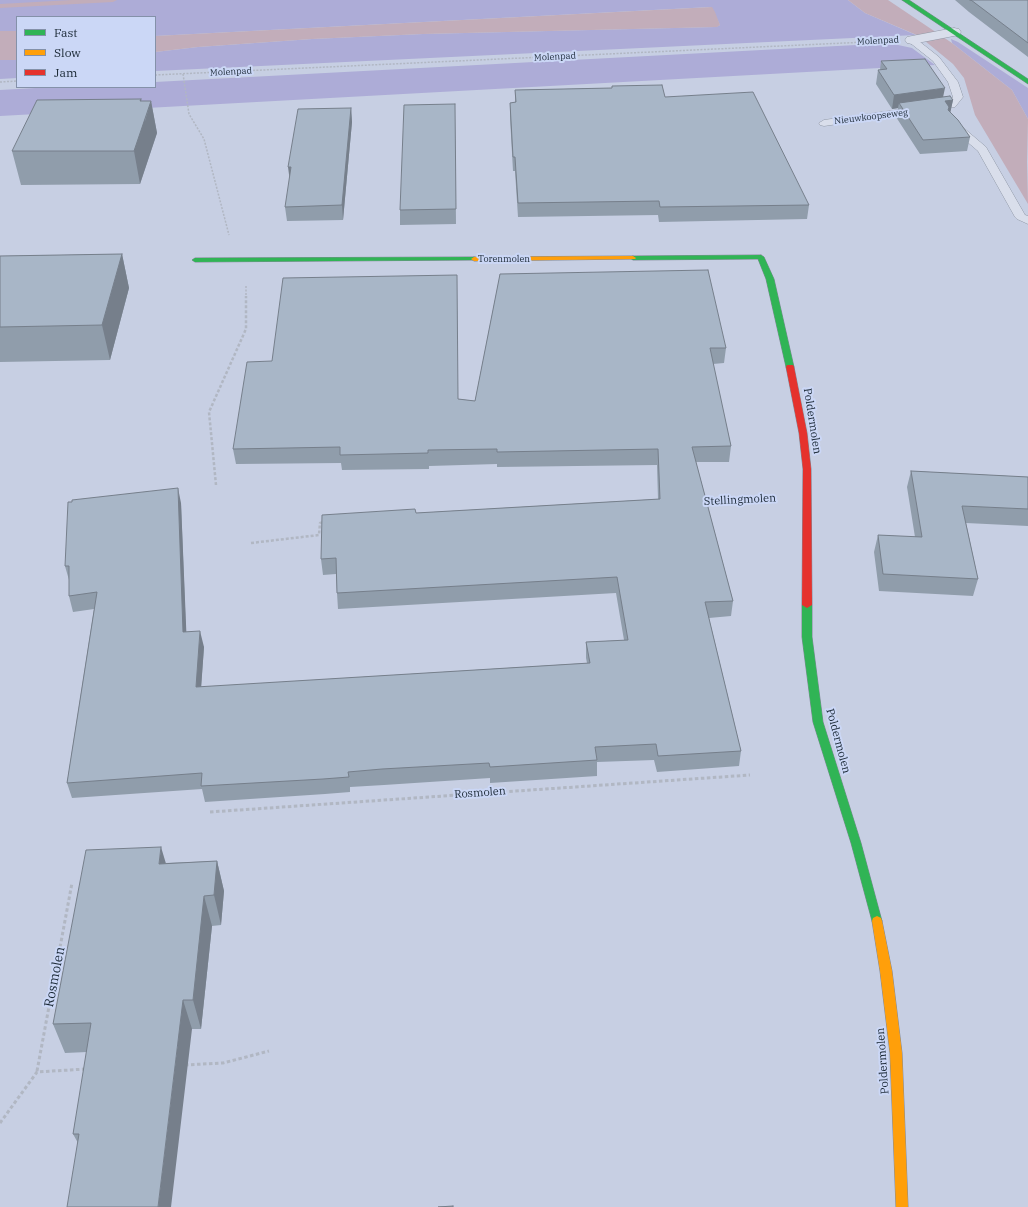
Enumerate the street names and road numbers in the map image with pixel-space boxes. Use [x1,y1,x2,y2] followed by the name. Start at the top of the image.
[857,35,899,47] street label: Molenpad
[534,51,576,63] street label: Molenpad
[210,66,252,78] street label: Molenpad
[834,107,908,127] street label: Nieuwkoopseweg
[478,254,530,264] street label: Torenmolen
[800,387,824,455] street label: Poldermolen
[704,492,776,508] street label: Stellingmolen
[823,707,853,775] street label: Poldermolen
[454,785,506,801] street label: Rosmolen
[42,946,68,1008] street label: Rosmolen
[874,1027,892,1095] street label: Poldermolen

